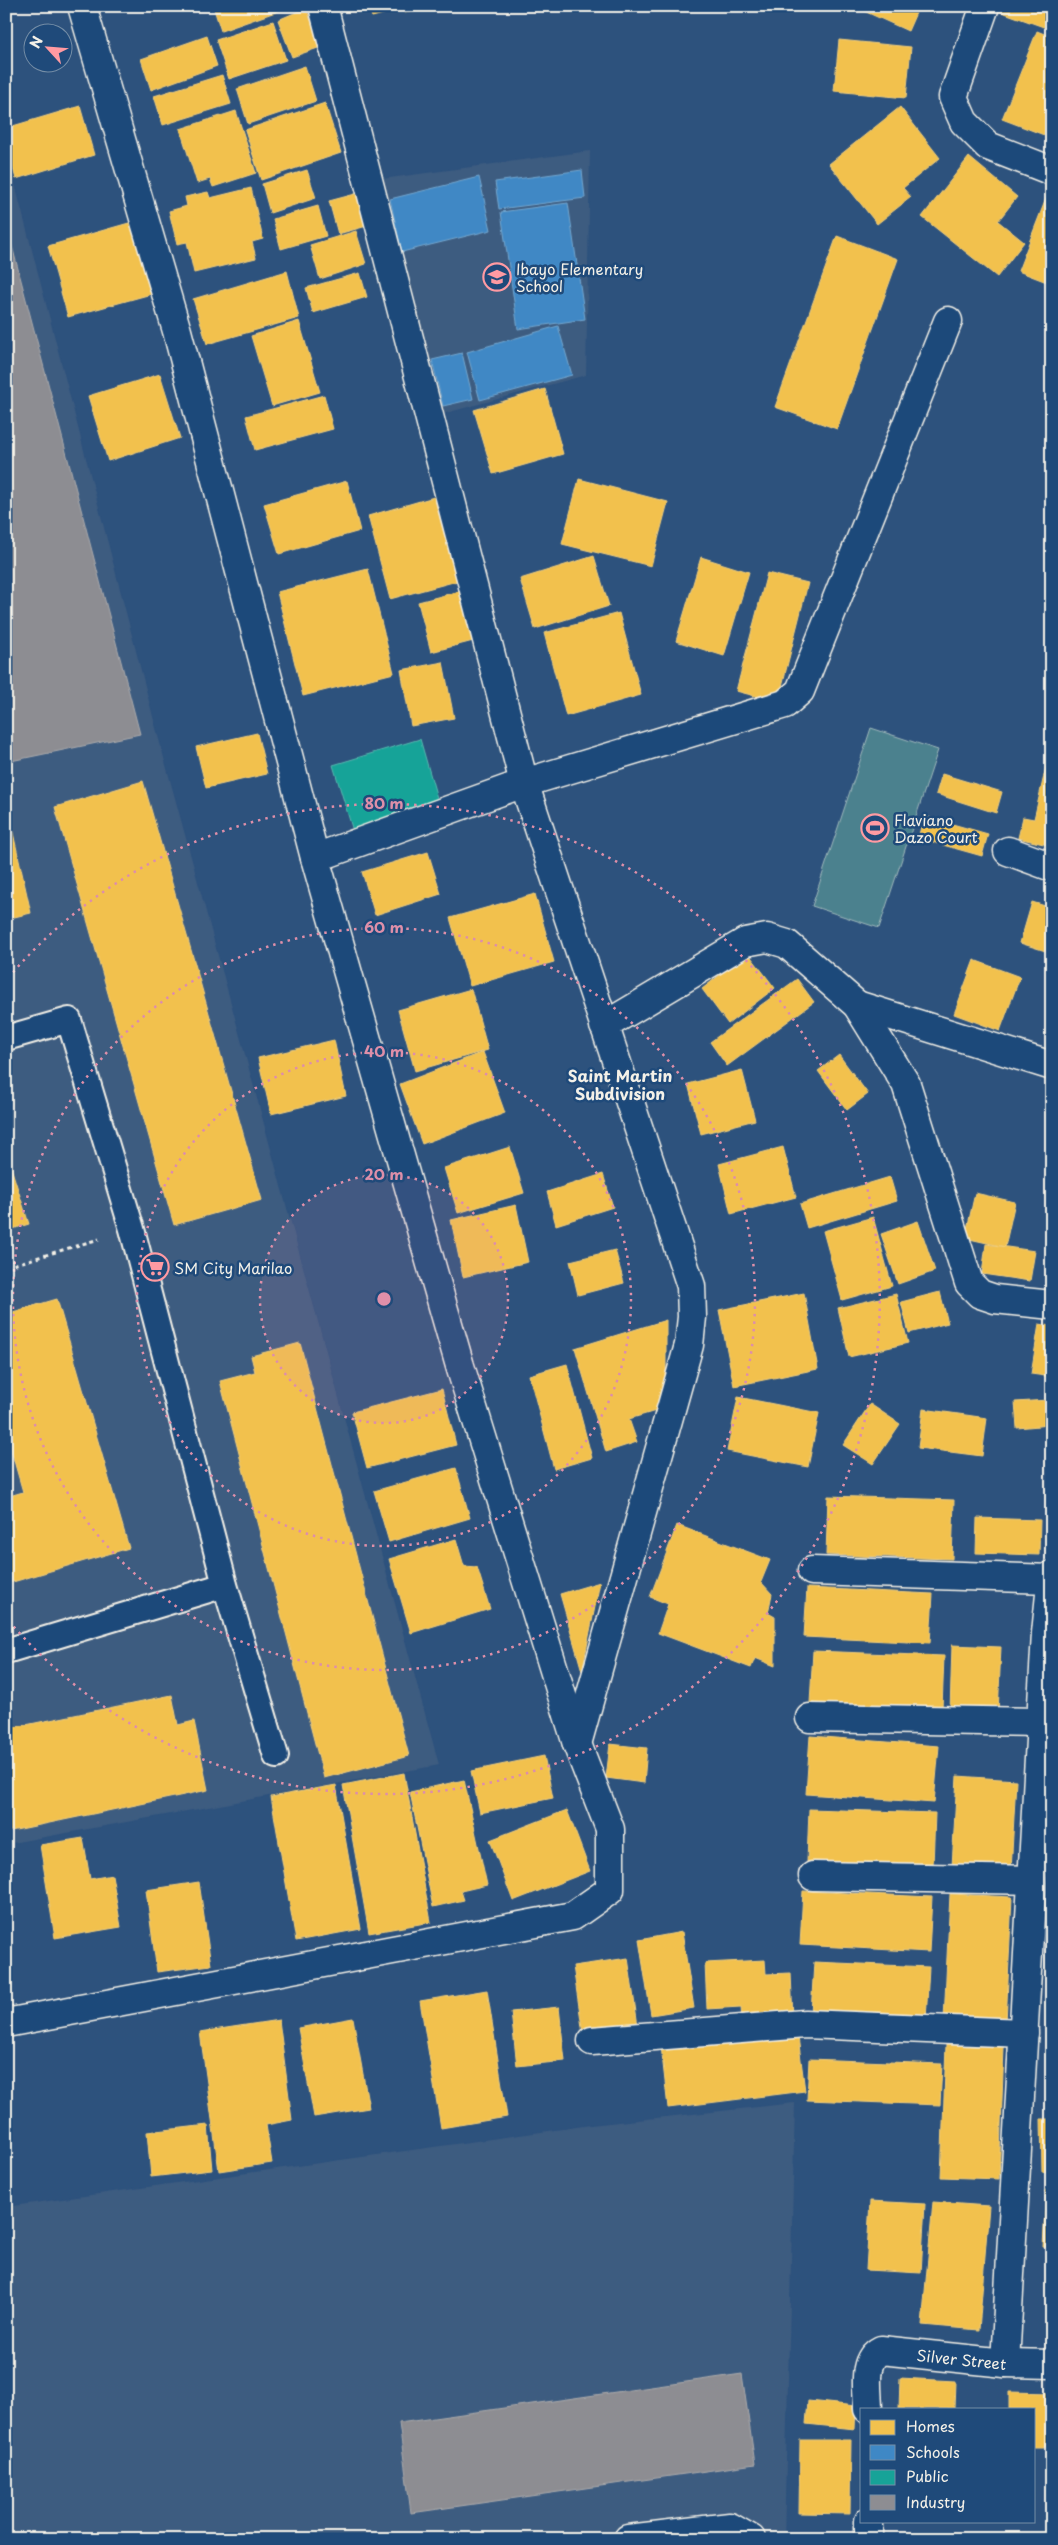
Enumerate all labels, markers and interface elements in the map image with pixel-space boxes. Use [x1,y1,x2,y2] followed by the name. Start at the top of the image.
[22,22,72,72] north arrow
[24,32,48,52] text: N
[516,257,643,297] place label: Ibayo Elementary School
[482,262,512,292] school or university icon: Ibayo Elementary School
[364,791,404,814] text: 80 m
[894,808,978,848] place label: Flaviano Dazo Court
[860,813,890,843] sports icon: Flaviano Dazo Court
[364,915,404,938] text: 60 m
[364,1039,404,1062] text: 40 m
[568,1063,672,1105] district label: Saint Martin Subdivision
[365,1162,403,1185] text: 20 m
[140,1252,170,1282] supermarket icon: SM City Marilao
[174,1256,292,1279] place label: SM City Marilao
[375,1290,393,1308] centre of rings
[916,2342,1007,2375] street label: Silver Street
[860,2408,1036,2522] legend
[906,2414,955,2437] text: Homes
[906,2440,960,2463] text: Schools
[906,2464,949,2487] text: Public
[906,2490,965,2513] text: Industry

